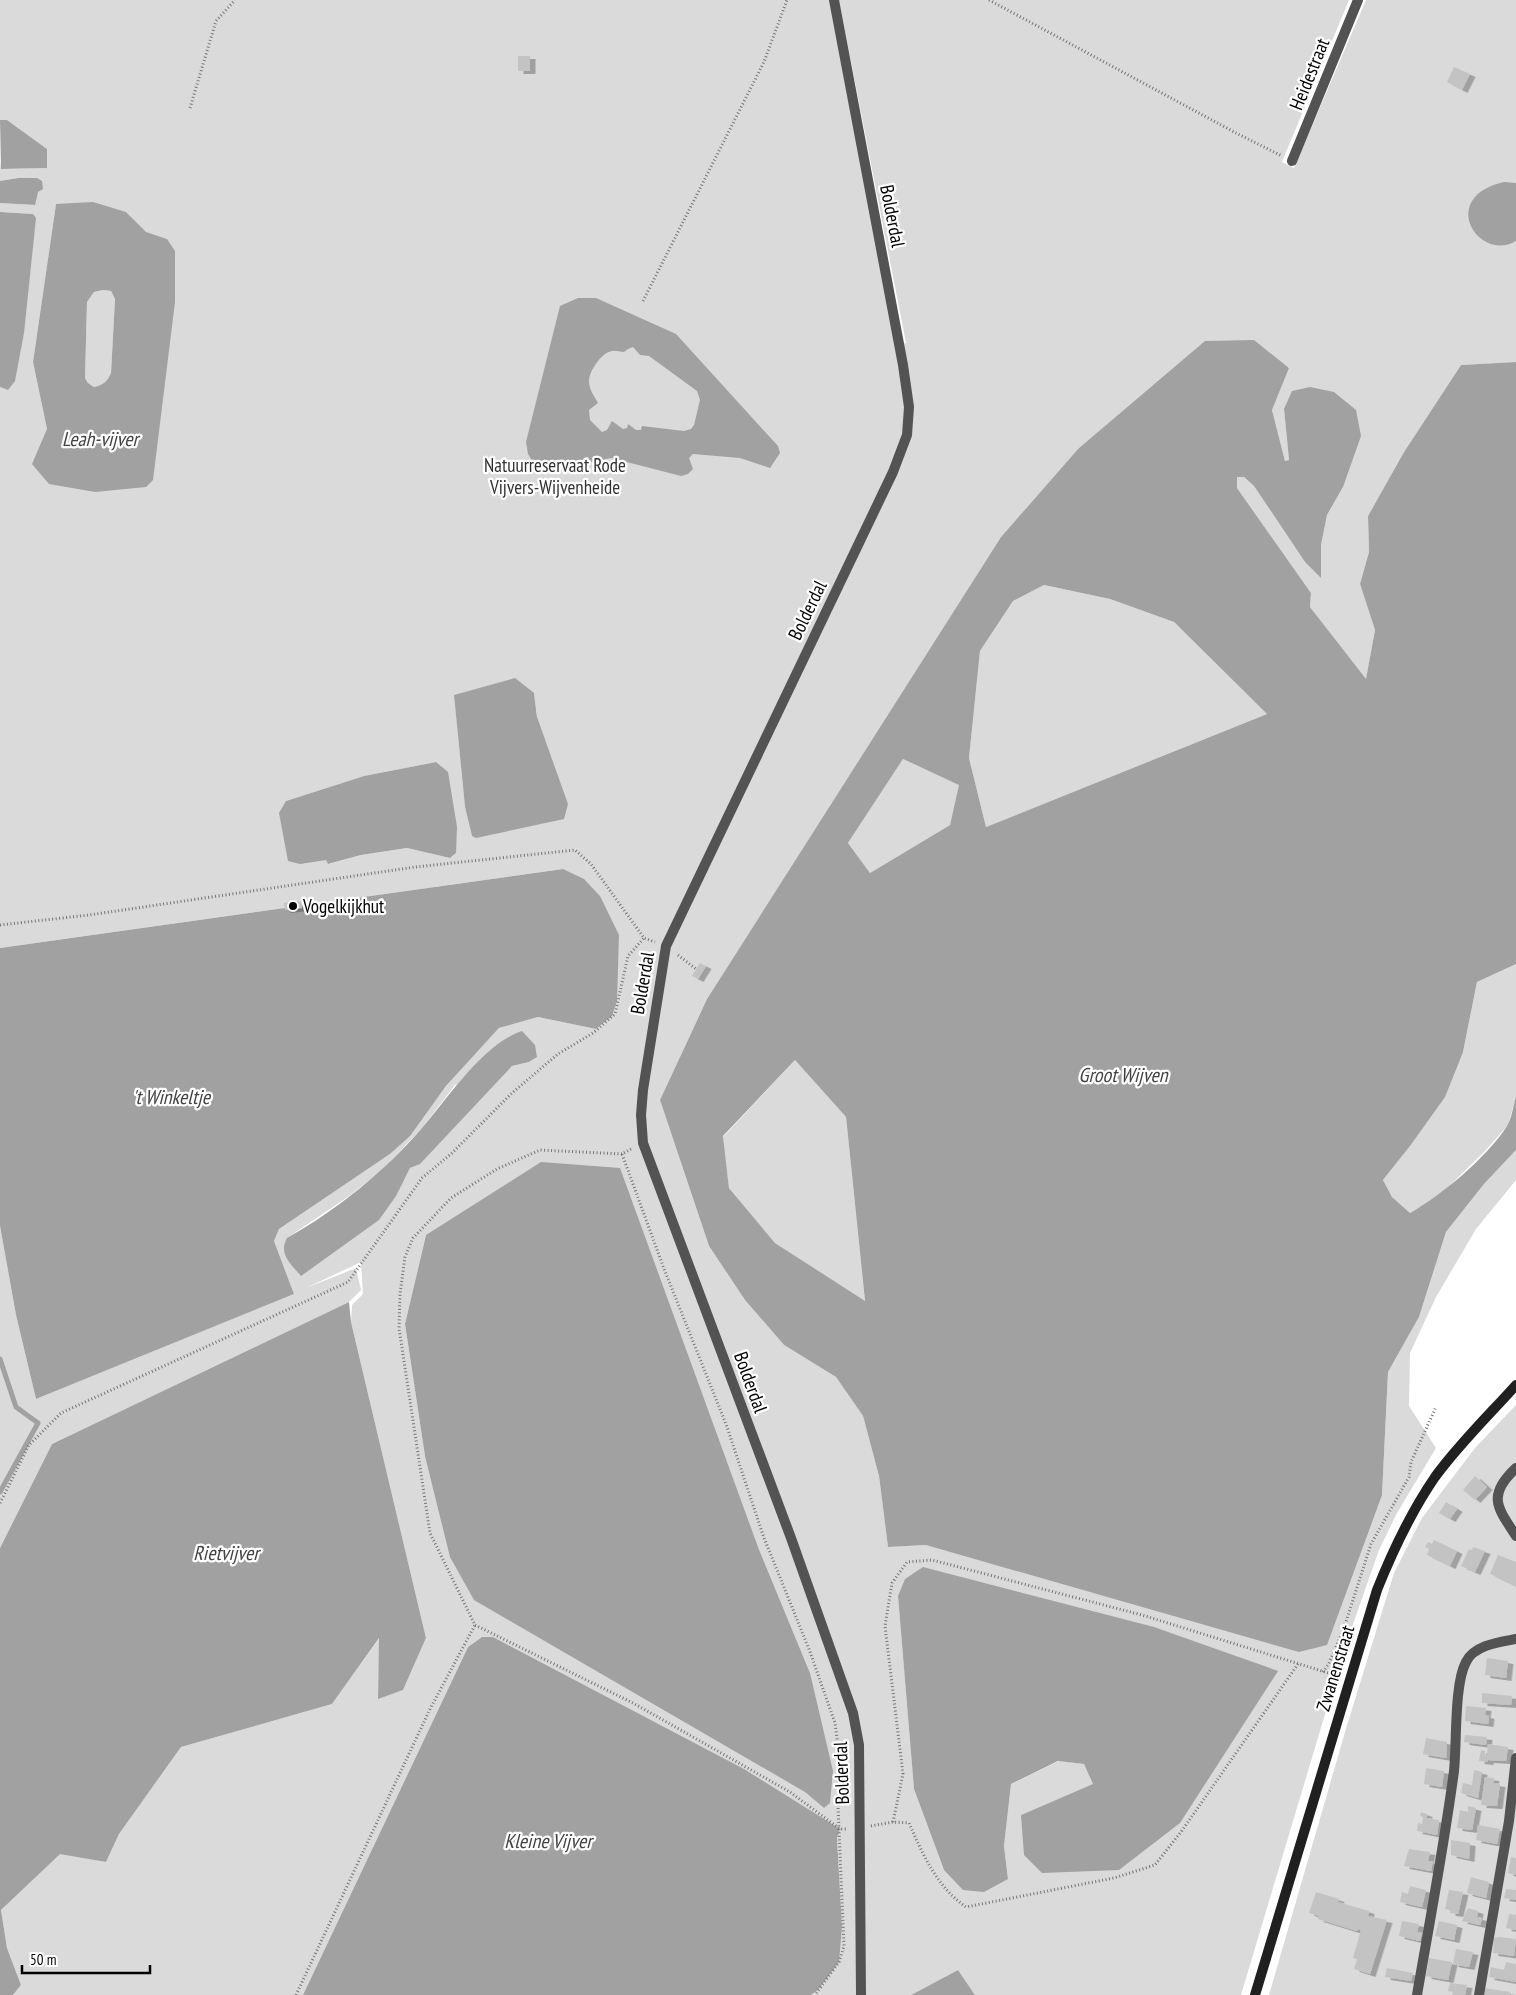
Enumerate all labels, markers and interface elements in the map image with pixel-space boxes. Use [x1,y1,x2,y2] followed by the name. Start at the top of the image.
[1284,34,1335,114] street label: Heidestraat
[875,183,911,250] street label: Bolderdal
[62,426,141,452] water label: Leah-vijver
[484,453,626,499] park label: Natuurreservaat Rode Vijvers-Wijvenheide
[782,576,832,644] street label: Bolderdal
[302,894,385,918] place label: Vogelkijkhut
[287,900,299,912] marker: Vogelkijkhut
[625,949,659,1016] street label: Bolderdal
[1079,1062,1169,1088] water label: Groot Wijven
[132,1084,212,1110] water label: 't Winkeltje
[729,1348,773,1416] street label: Bolderdal
[193,1540,261,1566] water label: Rietvijver
[1311,1621,1360,1714] street label: Zwanenstraat
[828,1740,854,1805] street label: Bolderdal
[504,1828,594,1854] water label: Kleine Vijver
[22,1942,150,1974] scale bar
[30,1950,56,1969] text: 50 m

